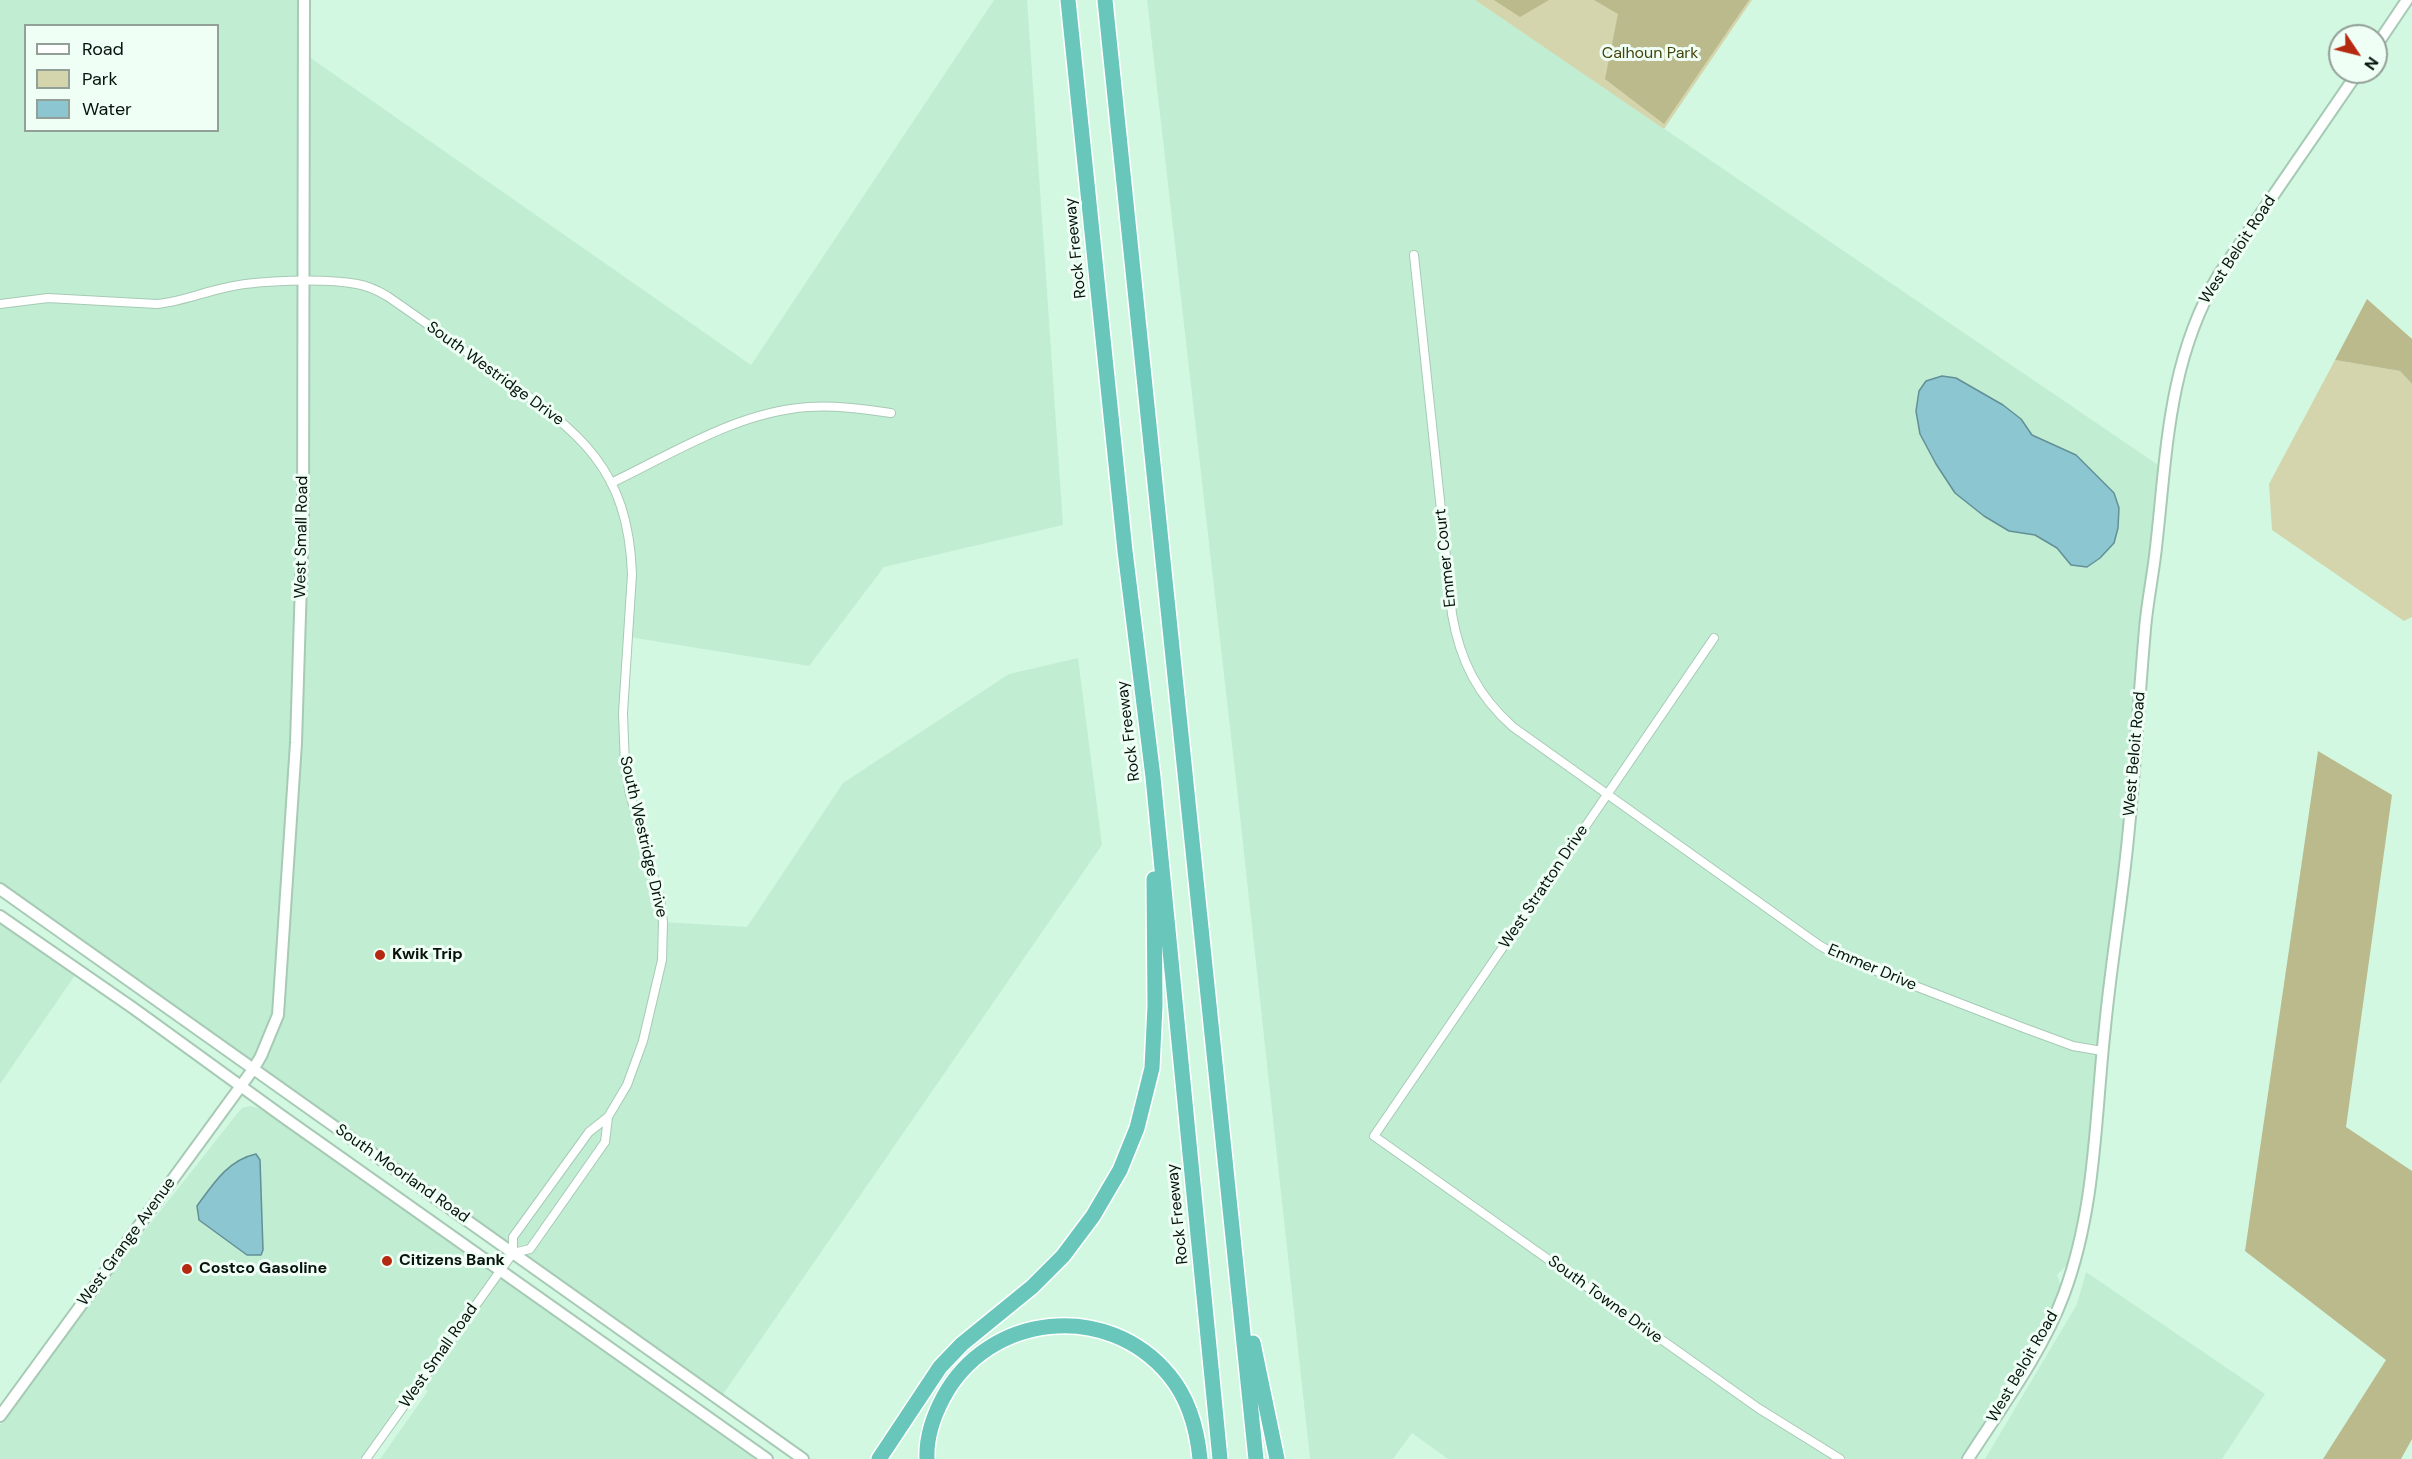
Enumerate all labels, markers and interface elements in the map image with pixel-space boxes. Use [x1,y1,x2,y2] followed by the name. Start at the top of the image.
[24,24,219,132] legend
[2328,24,2388,84] north arrow
[82,37,124,61] text: Road
[1602,44,1698,64] park label: Calhoun Park
[2360,53,2383,74] text: N
[82,67,118,91] text: Park
[82,97,132,121] text: Water
[2196,192,2280,308] street label: West Beloit Road
[1061,197,1091,299] street label: Rock Freeway
[423,318,567,430] street label: South Westridge Drive
[291,475,313,599] street label: West Small Road
[1431,508,1461,608] street label: Emmer Court
[1113,680,1145,782] street label: Rock Freeway
[2120,691,2150,817] street label: West Beloit Road
[615,754,671,920] street label: South Westridge Drive
[1495,822,1593,952] street label: West Stratton Drive
[1825,941,1919,995] street label: Emmer Drive
[392,945,463,965] place label: Kwik Trip
[373,948,387,962] marker: Kwik Trip
[331,1121,473,1227] street label: South Moorland Road
[1163,1163,1193,1265] street label: Rock Freeway
[74,1174,180,1310] street label: West Grange Avenue
[399,1251,505,1271] place label: Citizens Bank
[1544,1252,1666,1348] street label: South Towne Drive
[380,1254,394,1268] marker: Citizens Bank
[199,1259,327,1279] place label: Costco Gasoline
[180,1262,194,1276] marker: Costco Gasoline
[396,1300,482,1412] street label: West Small Road
[1983,1308,2063,1426] street label: West Beloit Road

